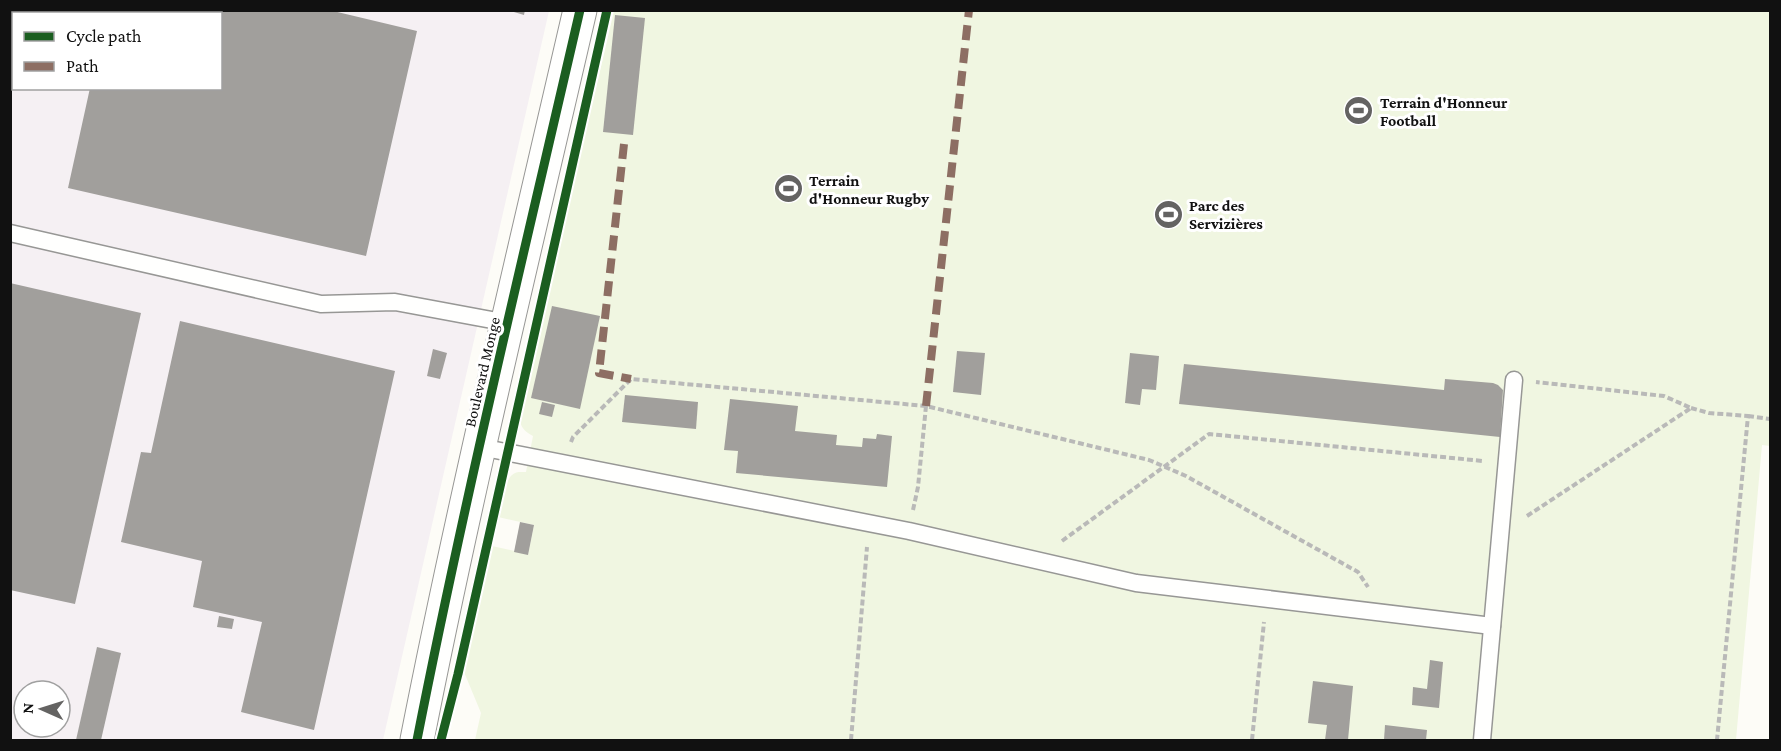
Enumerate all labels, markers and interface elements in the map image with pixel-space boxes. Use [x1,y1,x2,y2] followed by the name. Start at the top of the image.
[12,12,222,90] legend
[66,26,142,46] text: Cycle path
[66,56,99,76] text: Path
[1380,94,1508,129] place label: Terrain d'Honneur Football
[1343,95,1375,127] sports icon: Terrain d'Honneur Football
[809,172,929,207] place label: Terrain d'Honneur Rugby
[772,173,804,205] sports icon: Terrain d'Honneur Rugby
[1189,197,1263,232] place label: Parc des Servizières
[1152,198,1184,230] sports icon: Parc des Servizières
[461,315,504,429] street label: Boulevard Monge
[12,679,72,739] north arrow
[19,702,36,714] text: N

